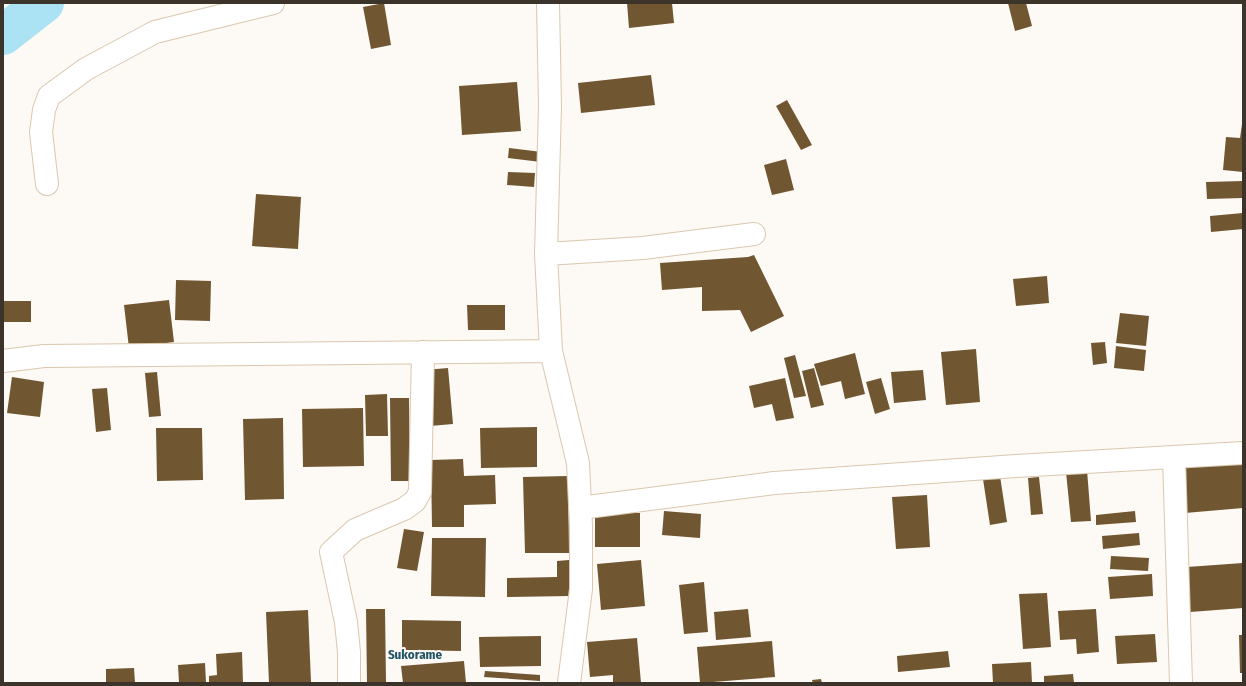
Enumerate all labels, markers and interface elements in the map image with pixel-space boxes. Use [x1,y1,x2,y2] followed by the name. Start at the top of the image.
[388,647,443,662] district label: Sukorame

